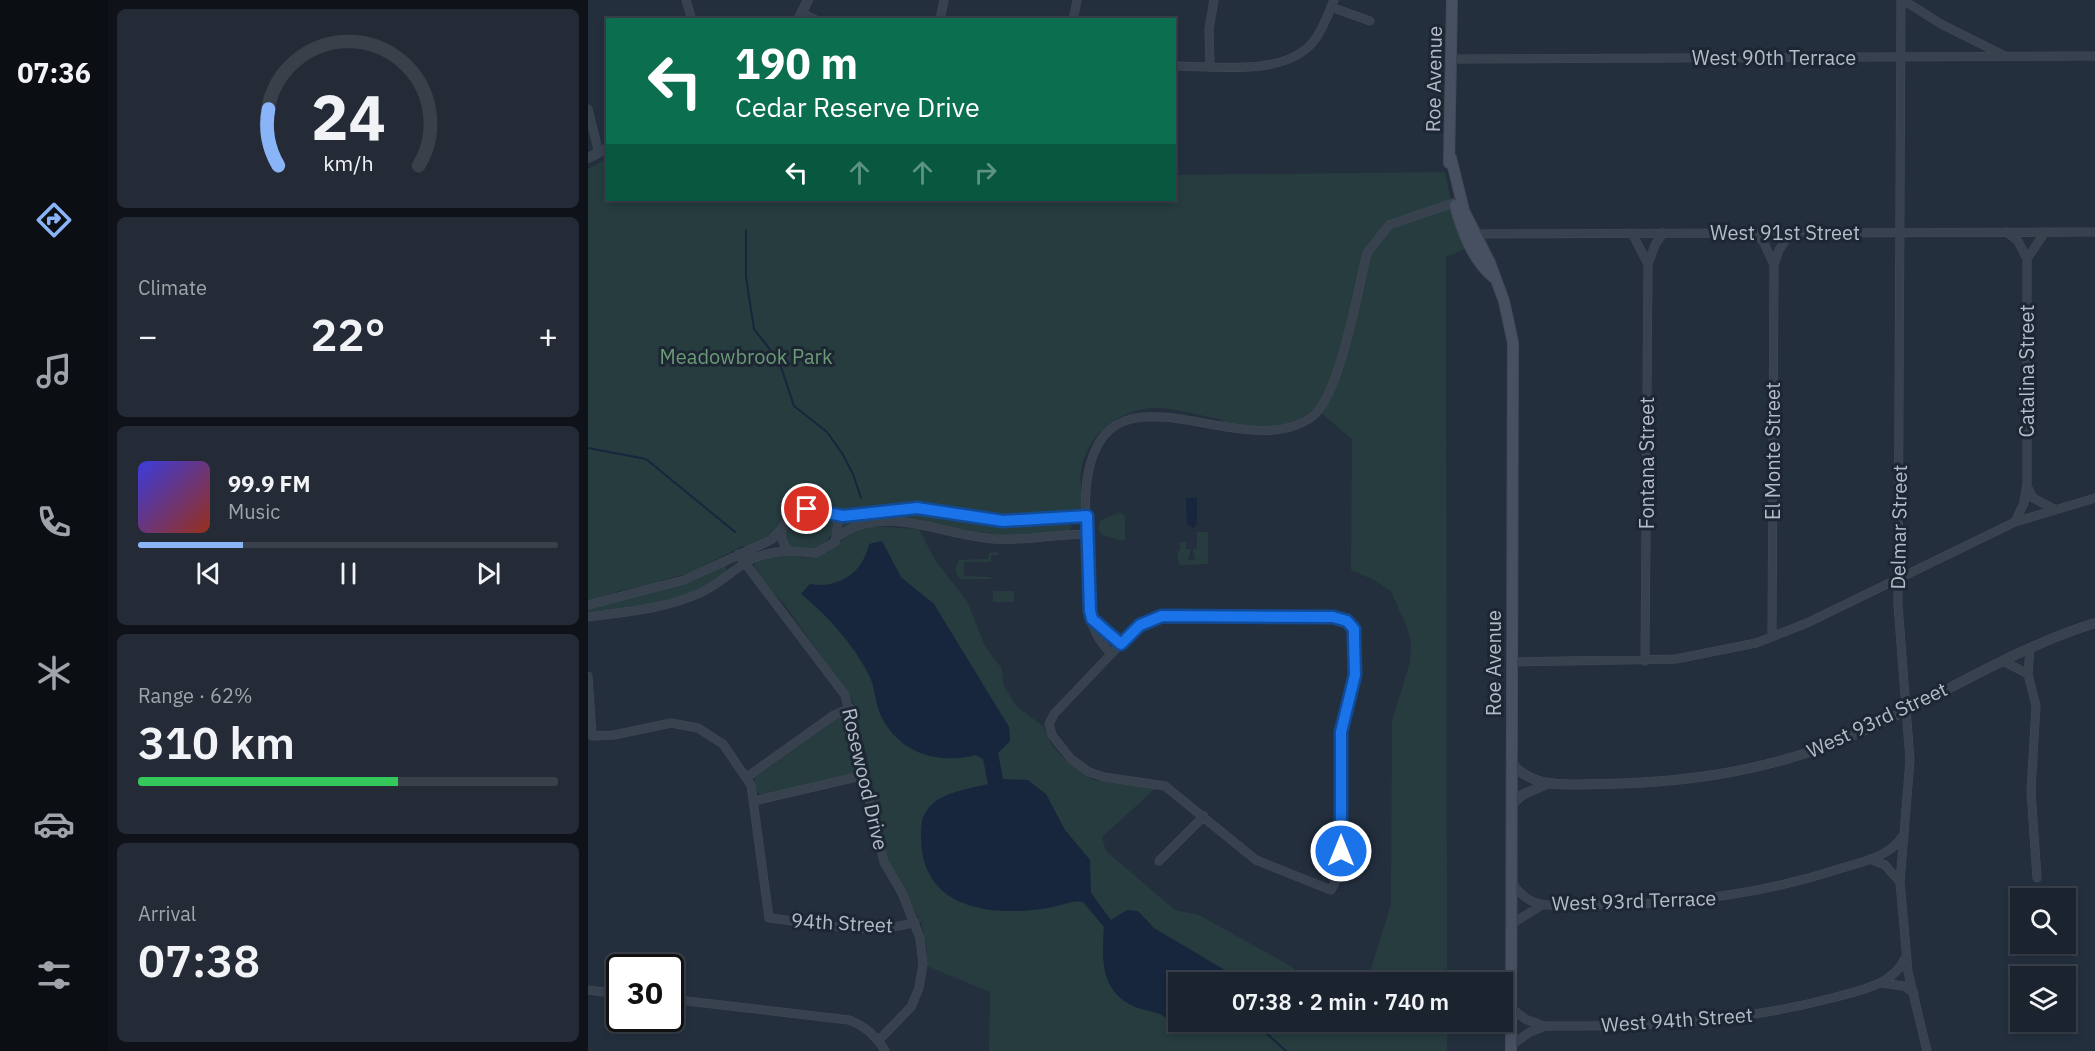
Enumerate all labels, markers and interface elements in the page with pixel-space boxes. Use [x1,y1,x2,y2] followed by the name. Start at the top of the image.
[1419,26,1448,132] street label: Roe Avenue
[735,36,858,91] text: 190 m
[636,42,714,120] icon: left
[1692,44,1856,71] street label: West 90th Terrace
[17,55,91,90] text: 07:36
[311,76,385,157] text: 24
[735,89,980,124] text: Cedar Reserve Drive
[323,149,373,177] text: km/h
[780,156,813,189] icon: left
[843,156,876,189] icon: ahead
[906,156,939,189] icon: ahead
[969,156,1002,189] icon: right
[33,199,75,241] icon: directions
[1710,219,1860,246] street label: West 91st Street
[138,274,207,301] text: Climate
[310,305,386,363] text: 22°
[2013,305,2040,437] street label: Catalina Street
[138,314,158,357] text: −
[538,314,558,357] text: +
[660,343,833,370] park label: Meadowbrook Park
[33,350,75,392] icon: music
[1759,382,1786,520] street label: El Monte Street
[1633,397,1660,529] street label: Fontana Street
[1884,464,1913,590] street label: Delmar Street
[228,469,311,498] text: 99.9 FM
[781,483,832,534] pin
[790,492,823,525] icon: arrive
[228,498,280,525] text: Music
[33,501,75,543] icon: phone
[192,557,225,590] icon: previous
[332,557,365,590] icon: pause
[472,557,505,590] icon: next
[1480,610,1507,716] street label: Roe Avenue
[33,652,75,694] icon: climate
[1802,675,1951,764] street label: West 93rd Street
[138,682,253,709] text: Range · 62%
[836,705,895,852] street label: Rosewood Drive
[138,713,295,771] text: 310 km
[33,803,75,845] icon: car
[1309,819,1373,883] position arrow
[1551,884,1717,917] street label: West 93rd Terrace
[2010,888,2076,1032] map controls
[2010,888,2076,954] button: search
[138,900,196,927] text: Arrival
[790,906,894,939] street label: 94th Street
[138,931,260,989] text: 07:38
[33,954,75,996] icon: filters
[606,954,684,1032] speed limit sign: 30
[2010,966,2076,1032] button: layers
[1232,987,1449,1016] text: 07:38 · 2 min · 740 m
[1600,1001,1754,1038] street label: West 94th Street

